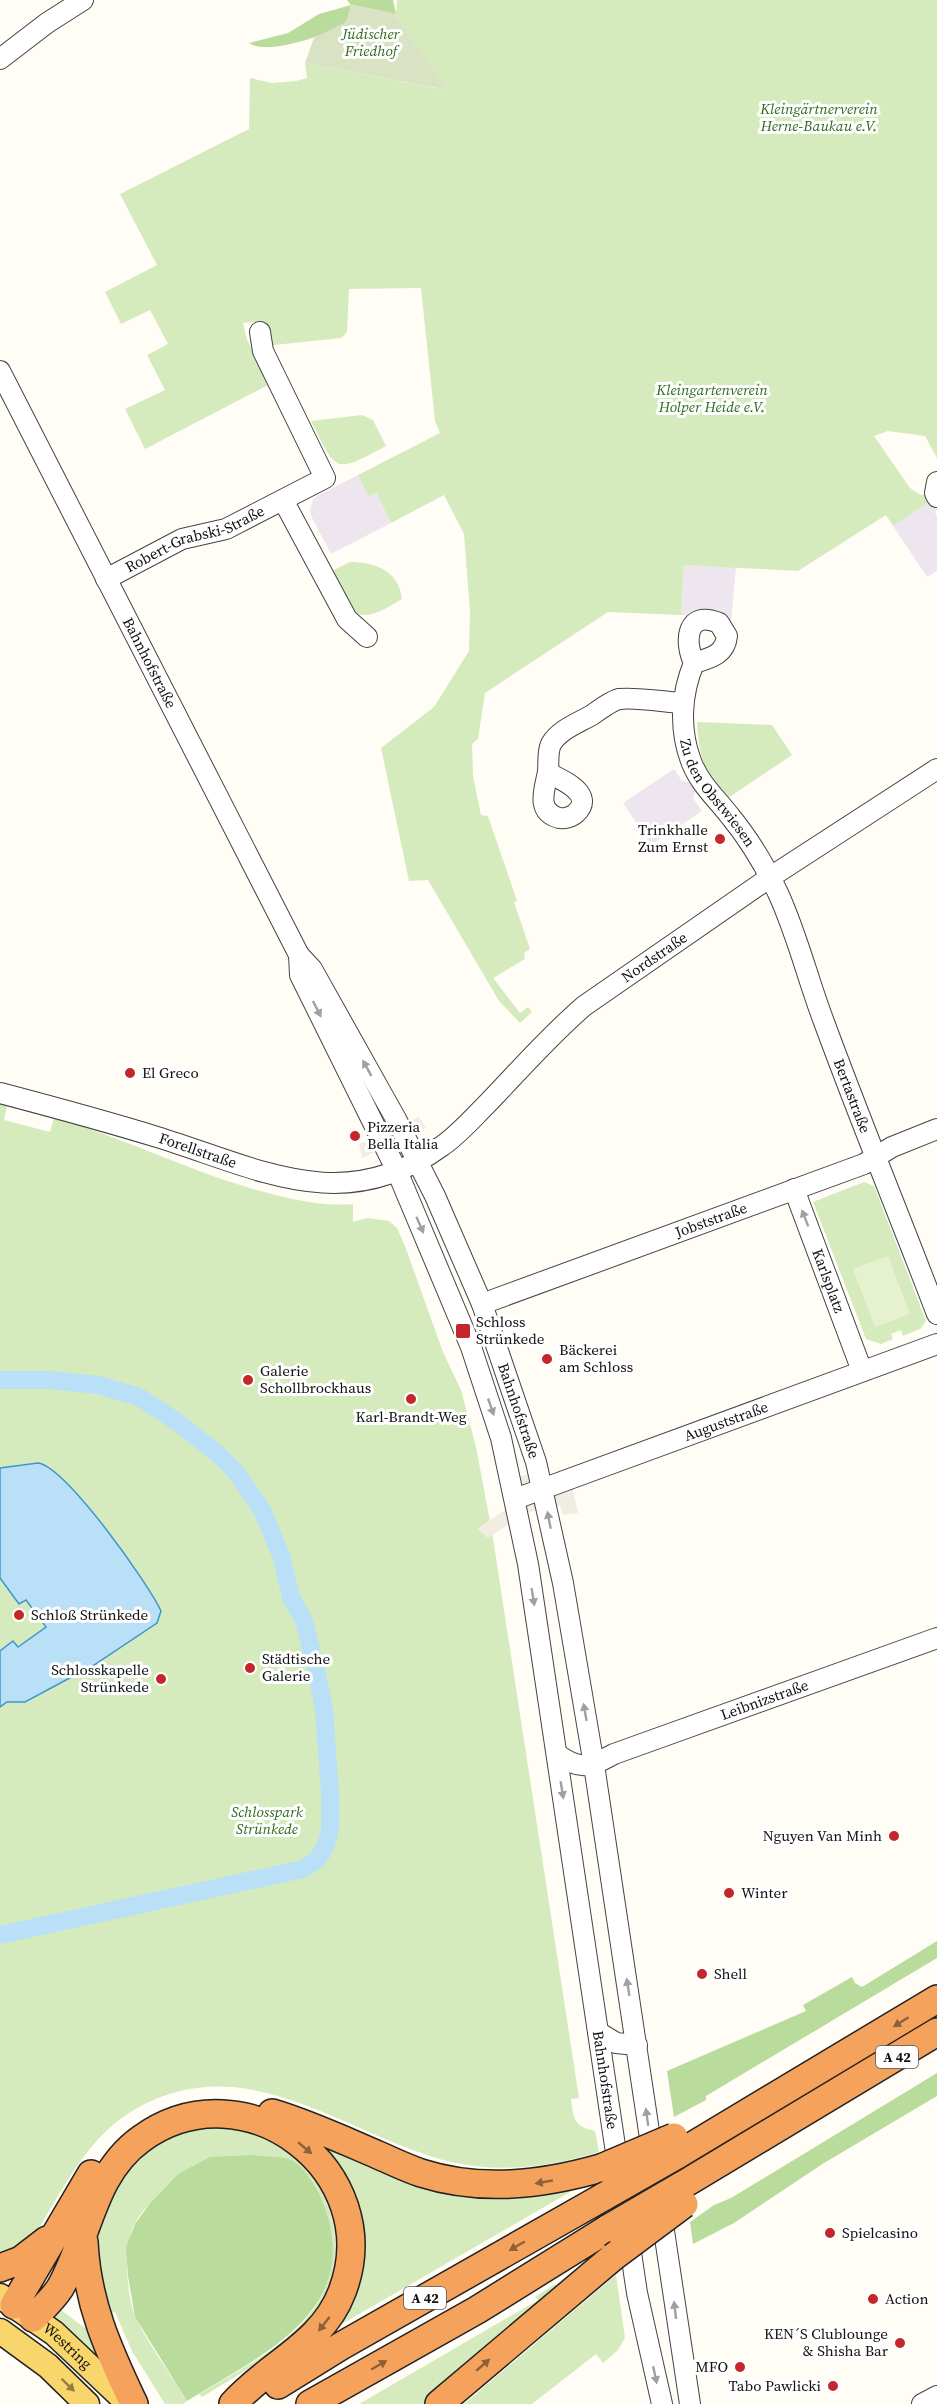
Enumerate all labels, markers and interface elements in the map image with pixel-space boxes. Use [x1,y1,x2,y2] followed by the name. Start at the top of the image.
[340,23,401,61] park label: Jüdischer Friedhof
[759,98,878,136] park label: Kleingärtnerverein Herne-Baukau e.V.
[655,379,768,417] park label: Kleingartenverein Holper Heide e.V.
[121,500,268,577] street label: Robert-Grabski-Straße
[118,614,182,712] street label: Bahnhofstraße
[675,737,761,851] street label: Zu den Obstwiesen
[638,819,708,857] place label: Trinkhalle Zum Ernst
[713,832,727,846] marker: Trinkhalle Zum Ernst
[617,927,691,987] street label: Nordstraße
[313,1001,322,1018] one-way arrow
[829,1056,876,1136] street label: Bertastraße
[362,1059,372,1076] one-way arrow
[142,1062,199,1083] place label: El Greco
[123,1066,137,1080] marker: El Greco
[367,1116,439,1154] place label: Pizzeria Bella Italia
[156,1127,240,1173] street label: Forellstraße
[348,1129,362,1143] marker: Pizzeria Bella Italia
[671,1197,750,1243] street label: Jobststraße
[799,1209,809,1227] one-way arrow
[415,1217,425,1235] one-way arrow
[807,1246,850,1316] street label: Karlsplatz
[476,1311,545,1349] place label: Schloss Strünkede
[454,1322,472,1340] marker: Schloss Strünkede
[559,1339,633,1377] place label: Bäckerei am Schloss
[540,1352,554,1366] marker: Bäckerei am Schloss
[260,1360,371,1398] place label: Galerie Schollbrockhaus
[493,1360,545,1461] street label: Bahnhofstraße
[241,1373,255,1387] marker: Galerie Schollbrockhaus
[404,1392,418,1406] marker: Karl-Brandt-Weg
[681,1396,771,1446] street label: Auguststraße
[487,1398,496,1416] one-way arrow
[356,1406,467,1427] place label: Karl-Brandt-Weg
[544,1510,553,1529] one-way arrow
[528,1587,537,1606] one-way arrow
[31,1604,149,1625] place label: Schloß Strünkede
[12,1608,26,1622] marker: Schloß Strünkede
[262,1648,331,1686] place label: Städtische Galerie
[51,1659,149,1697] place label: Schlosskapelle Strünkede
[243,1661,257,1675] marker: Städtische Galerie
[154,1672,168,1686] marker: Schlosskapelle Strünkede
[717,1674,811,1725] street label: Leibnizstraße
[580,1702,589,1721] one-way arrow
[558,1780,567,1799] one-way arrow
[231,1801,304,1839] park label: Schlosspark Strünkede
[763,1825,882,1846] place label: Nguyen Van Minh
[887,1829,901,1843] marker: Nguyen Van Minh
[741,1882,788,1903] place label: Winter
[722,1886,736,1900] marker: Winter
[714,1963,748,1984] place label: Shell
[695,1967,709,1981] marker: Shell
[623,1978,632,1997] one-way arrow
[893,2016,909,2027] one-way arrow
[588,2029,623,2131] street label: Bahnhofstraße
[876,2046,918,2068] road number: A 42
[643,2107,652,2126] one-way arrow
[297,2141,312,2154] one-way arrow
[534,2178,553,2187] one-way arrow
[842,2222,918,2243] place label: Spielcasino
[823,2226,837,2240] marker: Spielcasino
[508,2241,525,2251] one-way arrow
[404,2287,446,2309] road number: A 42
[885,2288,929,2309] place label: Action
[866,2292,880,2306] marker: Action
[671,2300,680,2319] one-way arrow
[318,2316,331,2332] one-way arrow
[39,2317,97,2374] street label: Westring
[764,2323,889,2361] place label: KEN´S Clublounge & Shisha Bar
[893,2336,907,2350] marker: KEN´S Clublounge & Shisha Bar
[695,2356,728,2377] place label: MFO
[476,2358,491,2372] one-way arrow
[371,2360,388,2370] one-way arrow
[733,2360,747,2374] marker: MFO
[651,2365,660,2384] one-way arrow
[728,2375,821,2396] place label: Tabo Pawlicki
[60,2378,75,2392] one-way arrow
[826,2379,840,2393] marker: Tabo Pawlicki

